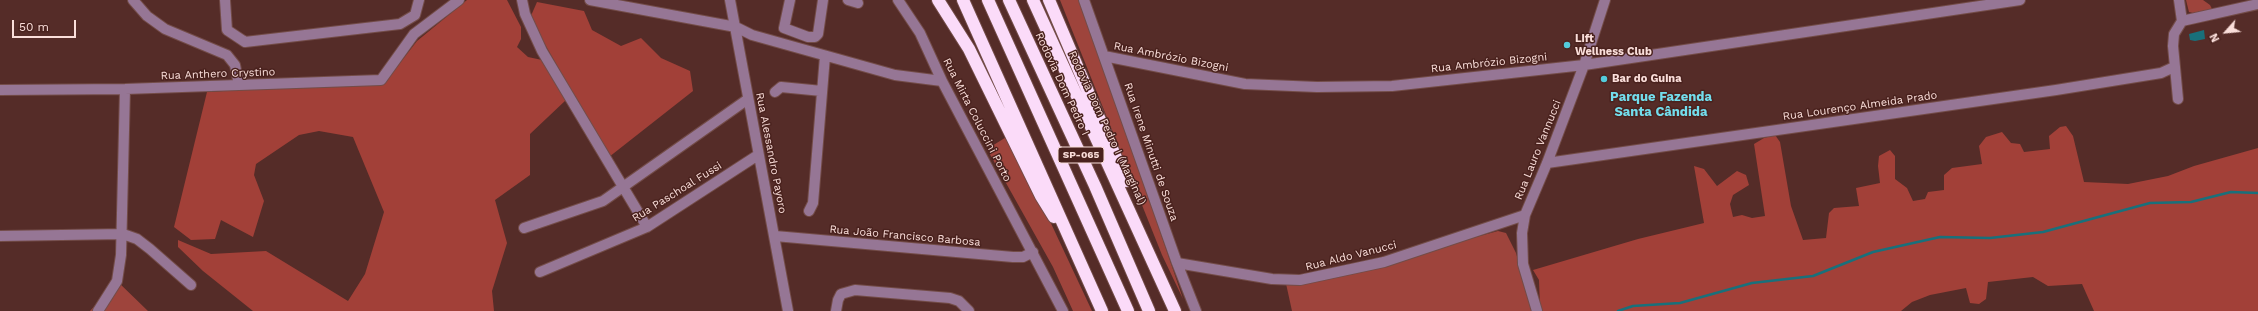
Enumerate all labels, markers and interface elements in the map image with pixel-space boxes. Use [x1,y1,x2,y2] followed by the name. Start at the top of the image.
[14,12,78,38] scale bar
[2206,12,2246,52] north arrow
[19,20,49,34] text: 50 m
[1032,30,1092,138] street label: Rodovia Dom Pedro I
[2207,31,2223,44] text: N
[1575,32,1652,58] place label: Lift Wellness Club
[1112,39,1230,75] street label: Rua Ambrózio Bizogni
[1562,40,1572,50] marker: Lift Wellness Club
[1065,49,1149,207] street label: Rodovia Dom Pedro I (Marginal)
[1430,50,1548,76] street label: Rua Ambrózio Bizogni
[940,56,1014,184] street label: Rua Mirta Coluccini Porto
[160,65,276,83] street label: Rua Anthero Crystino
[1612,72,1682,86] place label: Bar do Guina
[1599,74,1609,84] marker: Bar do Guina
[1121,81,1181,223] street label: Rua Irene Minutti de Souza
[1610,89,1712,120] district label: Parque Fazenda Santa Cândida
[1782,89,1938,123] street label: Rua Lourenço Almeida Prado
[753,91,789,215] street label: Rua Alessandro Payoro
[1512,98,1564,202] street label: Rua Lauro Vannucci
[1058,147,1104,163] road number: SP-065
[630,159,724,225] street label: Rua Paschoal Fussi
[829,223,981,249] street label: Rua João Francisco Barbosa
[1304,238,1398,274] street label: Rua Aldo Vanucci

